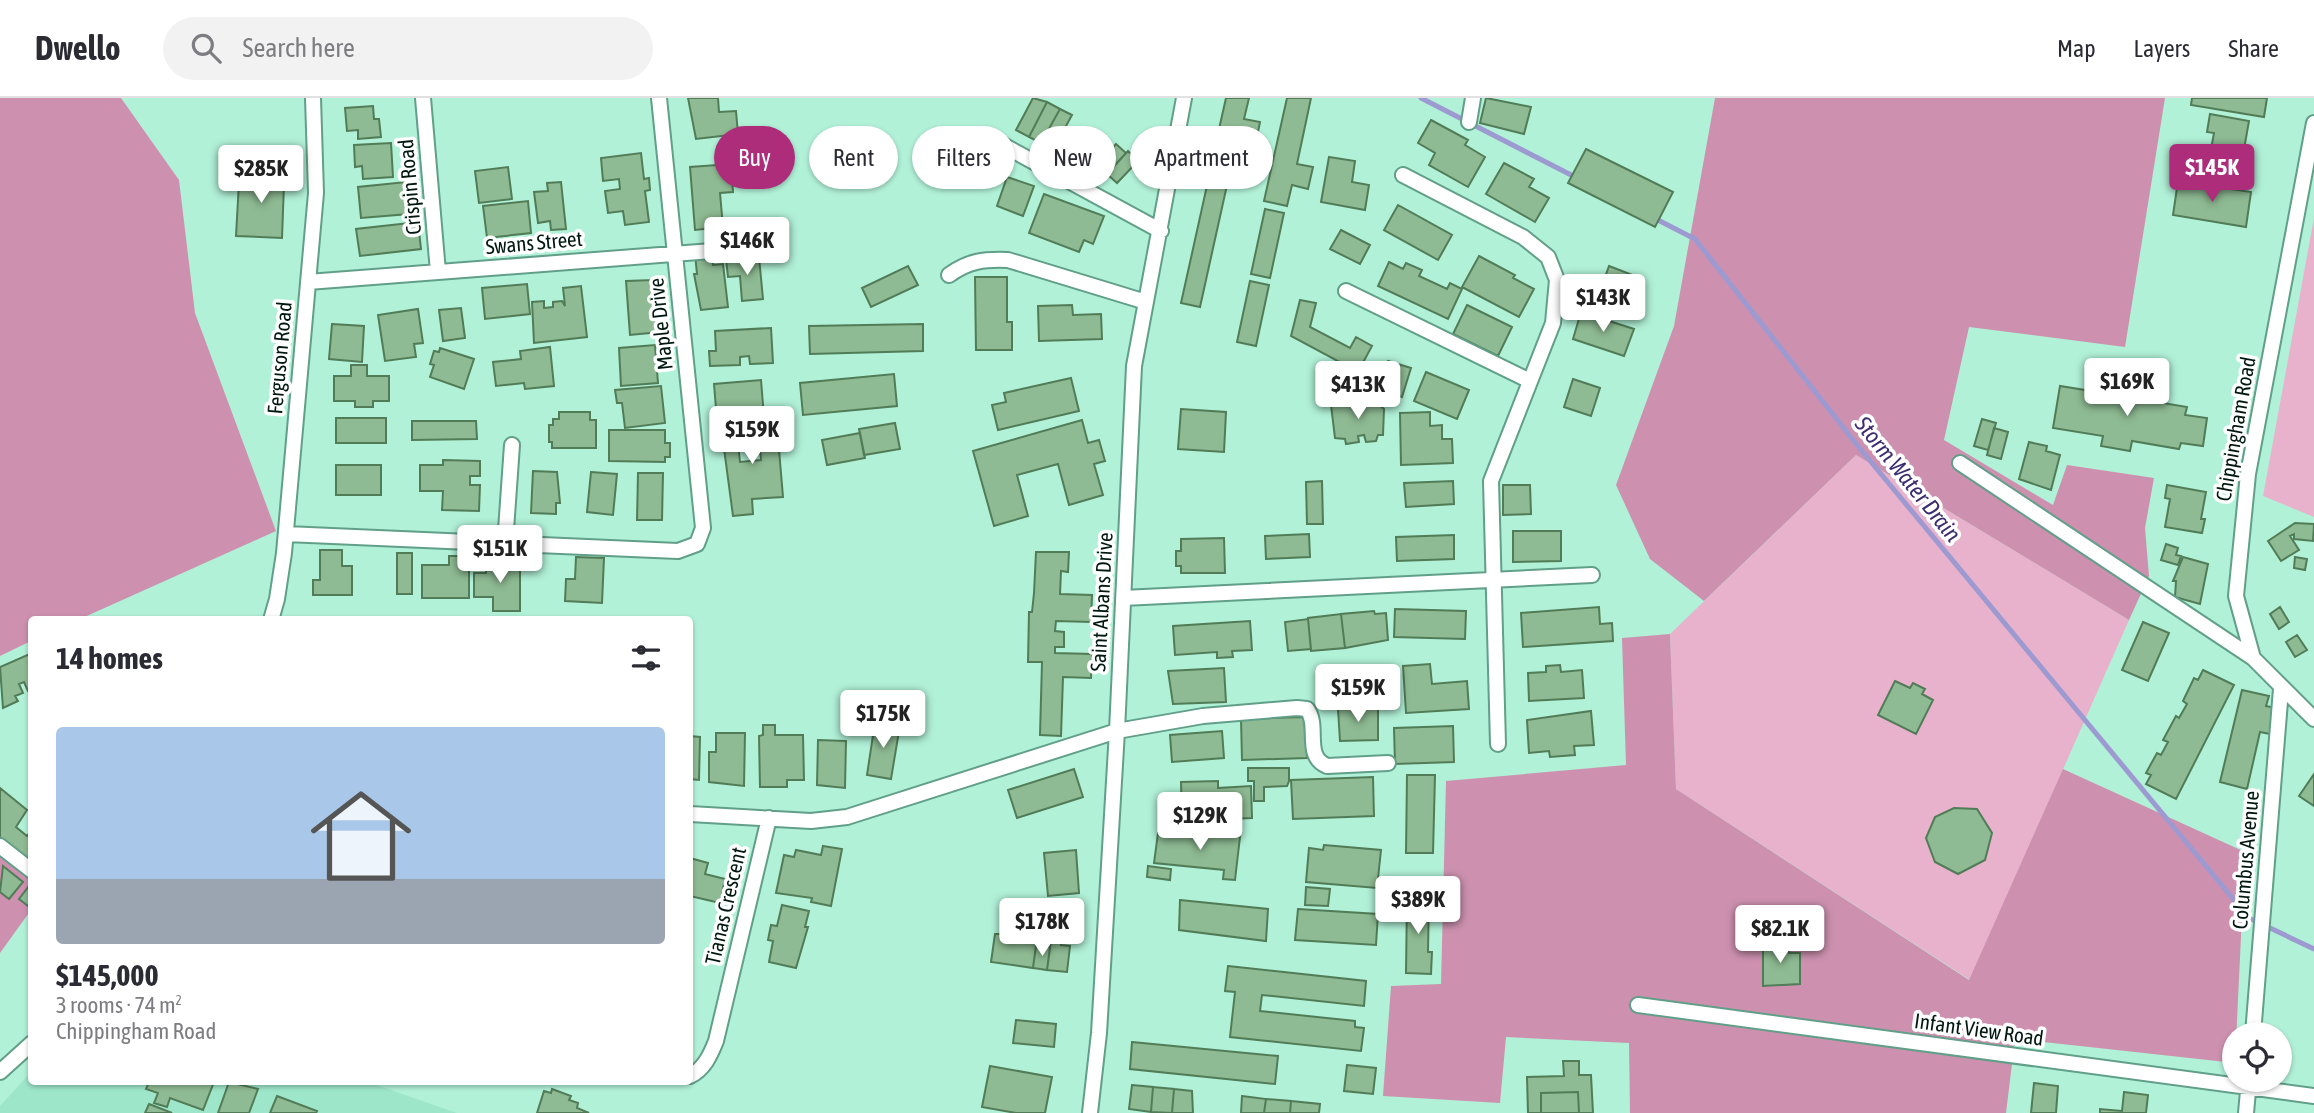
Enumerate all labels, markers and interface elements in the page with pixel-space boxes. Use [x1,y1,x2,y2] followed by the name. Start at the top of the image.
[163,17,653,80] search box
[35,29,121,67] text: Dwello
[187,29,225,67] icon: search
[243,33,355,63] text: Search here
[2057,35,2096,62] text: Map
[2134,35,2190,62] text: Layers
[2228,35,2279,62] text: Share
[714,126,795,189] chip: Buy
[809,126,898,189] chip: Rent
[912,126,1015,189] chip: Filters
[1029,126,1116,189] chip: New
[1130,126,1273,189] chip: Apartment
[393,138,425,236] street label: Crispin Road
[2163,144,2261,204] pin: $145K
[212,146,310,205] pin: $285K
[2185,154,2239,180] text: $145K
[234,155,288,181] text: $285K
[698,218,796,277] pin: $146K
[484,226,583,258] street label: Swans Street
[720,227,774,253] text: $146K
[1554,274,1652,334] pin: $143K
[643,277,677,371] street label: Maple Drive
[1576,284,1630,310] text: $143K
[262,301,296,415] street label: Ferguson Road
[2210,355,2260,503] street label: Chippingham Road
[2078,358,2176,418] pin: $169K
[1309,362,1407,421] pin: $413K
[2100,368,2154,394] text: $169K
[1331,371,1385,397] text: $413K
[703,406,801,466] pin: $159K
[1849,411,1966,547] water label: Storm Water Drain
[725,416,779,442] text: $159K
[451,526,549,585] pin: $151K
[1085,532,1117,672] street label: Saint Albans Drive
[473,535,527,561] text: $151K
[627,639,665,677] icon: filters
[56,641,163,675] text: 14 homes
[1309,664,1407,724] pin: $159K
[1331,674,1385,700] text: $159K
[834,690,932,750] pin: $175K
[856,700,910,726] text: $175K
[298,773,424,899] icon: home
[2227,790,2263,930] street label: Columbus Avenue
[1151,792,1249,852] pin: $129K
[1173,802,1227,828] text: $129K
[700,845,750,967] street label: Tianas Crescent
[1369,876,1467,936] pin: $389K
[1391,886,1445,912] text: $389K
[993,898,1091,958] pin: $178K
[1723,906,1837,965] pin: $82.1K
[1015,908,1069,934] text: $178K
[1751,915,1809,941] text: $82.1K
[56,958,159,992] text: $145,000
[56,992,182,1018] text: 3 rooms · 74 m²
[1913,1008,2045,1050] street label: Infant View Road
[56,1018,216,1044] text: Chippingham Road
[2222,1022,2292,1092] map controls
[2222,1022,2292,1092] button: locate

